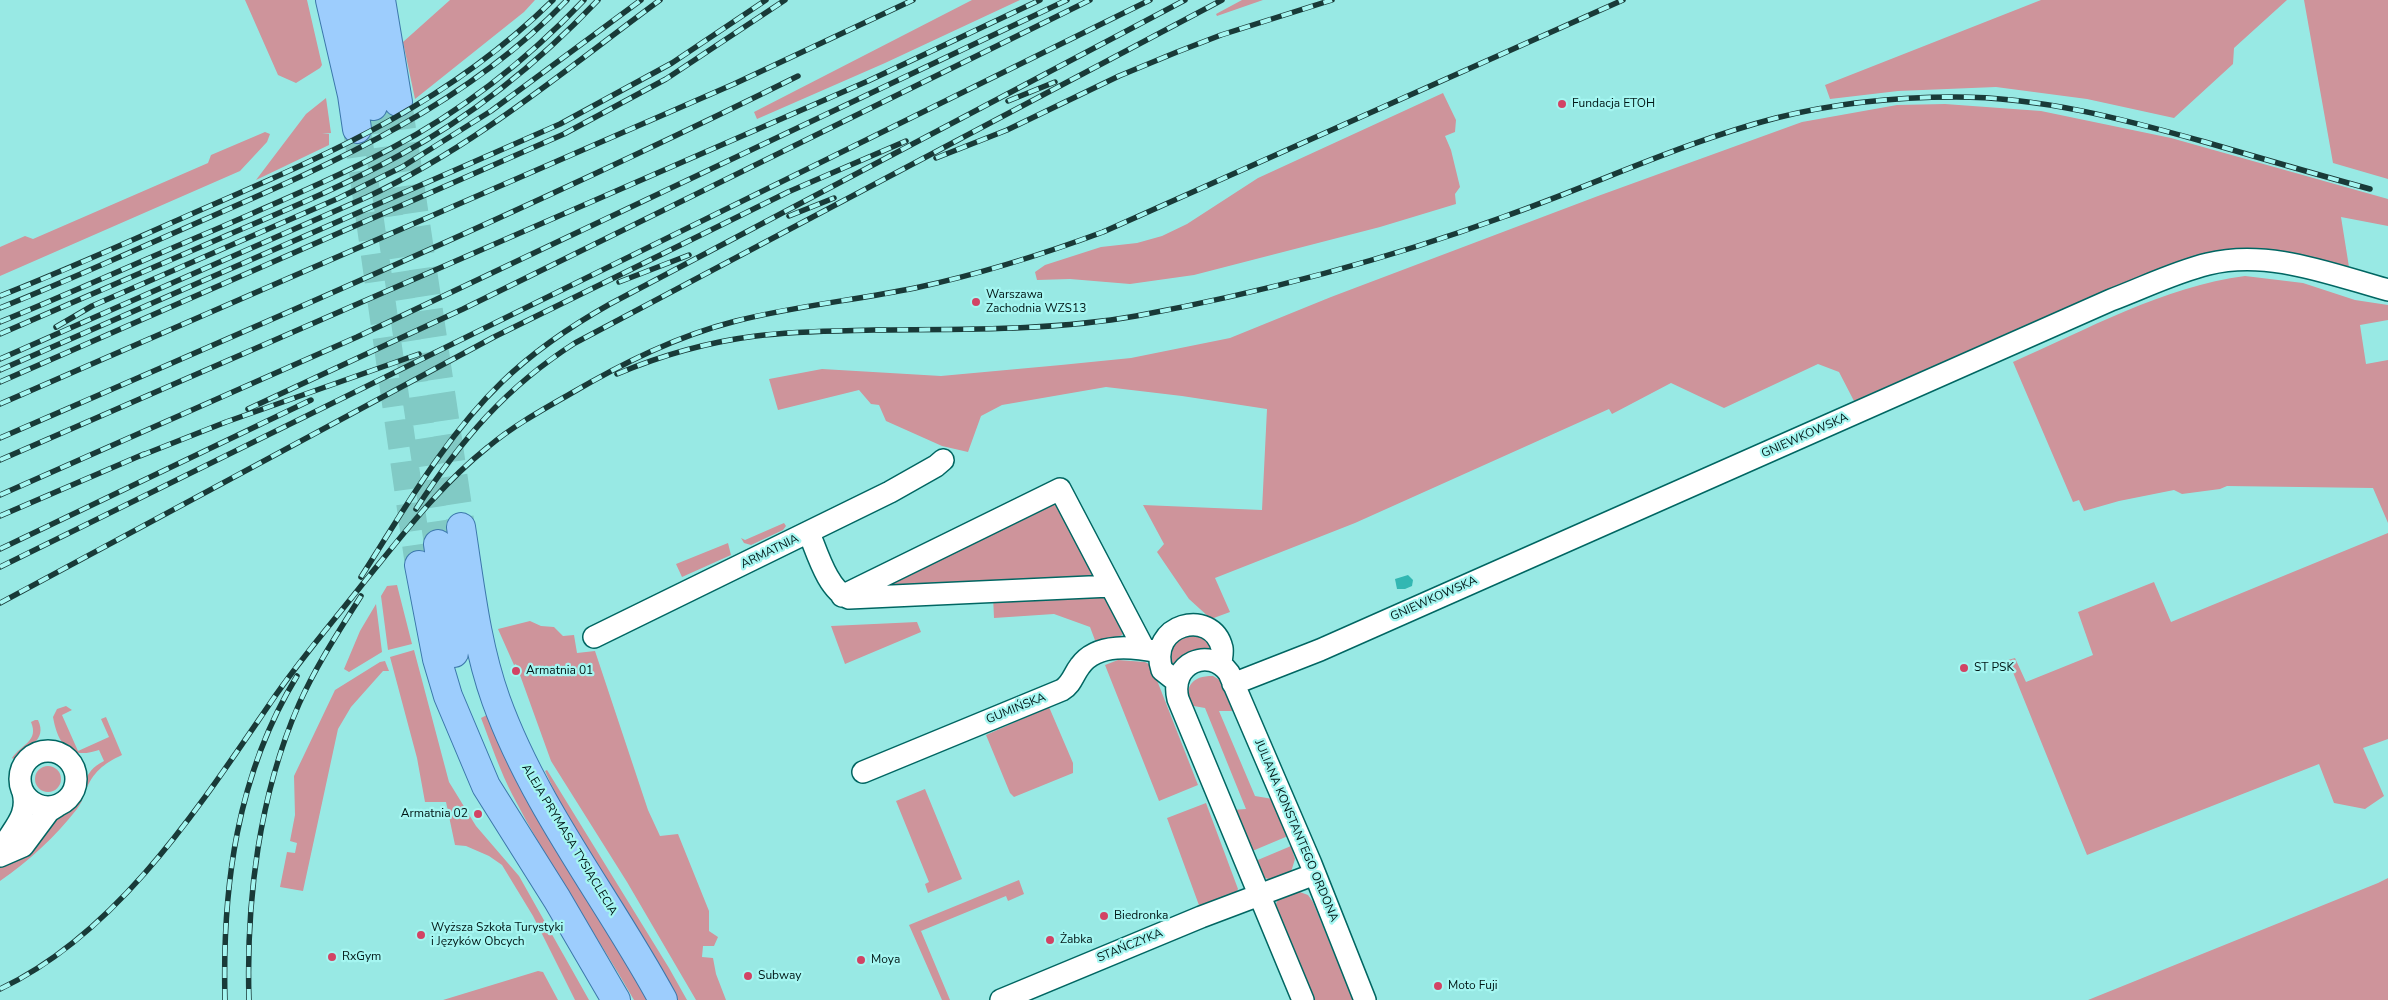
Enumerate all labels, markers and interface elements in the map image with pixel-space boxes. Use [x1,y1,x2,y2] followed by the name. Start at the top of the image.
[1572,97,1655,111] place label: Fundacja ETOH
[1556,98,1568,110] marker: Fundacja ETOH
[986,288,1086,316] place label: Warszawa Zachodnia WZS13
[970,296,982,308] marker: Warszawa Zachodnia WZS13
[1759,410,1851,462] street label: GNIEWKOWSKA
[739,532,801,572] street label: ARMATNIA
[1388,573,1480,625] street label: GNIEWKOWSKA
[1974,661,2014,675] place label: ST PSK
[1958,662,1970,674] marker: ST PSK
[526,664,593,678] place label: Armatnia 01
[510,665,522,677] marker: Armatnia 01
[984,691,1048,727] street label: GUMIŃSKA
[1251,738,1341,924] street label: JULIANA KONSTANTEGO ORDONA
[518,762,620,918] street label: ALEJA PRYMASA TYSIĄCLECIA
[401,807,468,821] place label: Armatnia 02
[472,808,484,820] marker: Armatnia 02
[1114,909,1168,923] place label: Biedronka
[1098,910,1110,922] marker: Biedronka
[431,921,563,949] place label: Wyższa Szkoła Turystyki i Języków Obcych
[1095,926,1165,966] street label: STAŃCZYKA
[415,929,427,941] marker: Wyższa Szkoła Turystyki i Języków Obcych
[1060,933,1093,947] place label: Żabka
[1044,934,1056,946] marker: Żabka
[342,950,381,964] place label: RxGym
[326,951,338,963] marker: RxGym
[871,953,900,967] place label: Moya
[855,954,867,966] marker: Moya
[758,969,801,983] place label: Subway
[742,970,754,982] marker: Subway
[1448,979,1498,993] place label: Moto Fuji
[1432,980,1444,992] marker: Moto Fuji

